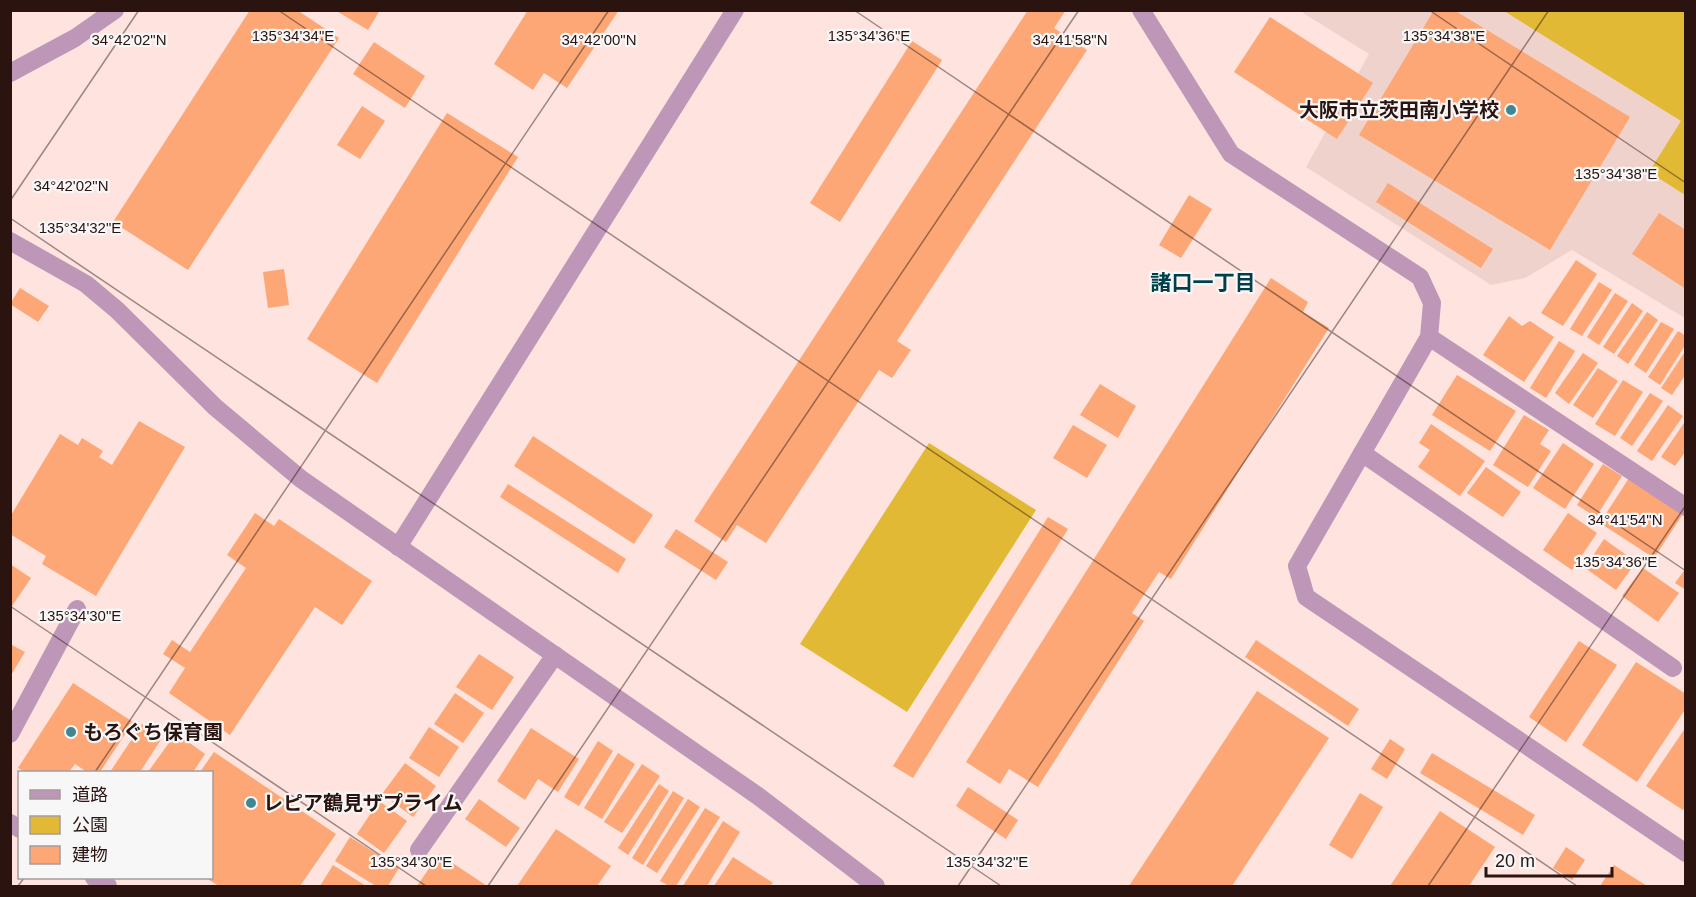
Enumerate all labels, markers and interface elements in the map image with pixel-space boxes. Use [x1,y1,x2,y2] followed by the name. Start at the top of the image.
[252,27,334,44] text: 135°34'34"E
[828,27,910,44] text: 135°34'36"E
[1403,27,1485,44] text: 135°34'38"E
[91,31,167,48] text: 34°42'02"N
[561,31,637,48] text: 34°42'00"N
[1032,31,1108,48] text: 34°41'58"N
[1299,99,1499,121] place label: 大阪市立茨田南小学校
[1504,103,1518,117] marker: 大阪市立茨田南小学校
[1575,165,1657,182] text: 135°34'38"E
[33,177,109,194] text: 34°42'02"N
[39,219,121,236] text: 135°34'32"E
[1151,271,1256,294] district label: 諸口一丁目
[1587,511,1663,528] text: 34°41'54"N
[1575,553,1657,570] text: 135°34'36"E
[39,607,121,624] text: 135°34'30"E
[83,721,223,743] place label: もろぐち保育園
[64,725,78,739] marker: もろぐち保育園
[18,771,213,879] legend
[72,785,108,805] text: 道路
[263,792,463,814] place label: レピア鶴見ザプライム
[244,796,258,810] marker: レピア鶴見ザプライム
[72,815,108,835] text: 公園
[1486,840,1612,878] scale bar
[72,845,108,865] text: 建物
[1495,851,1535,871] text: 20 m
[370,853,452,870] text: 135°34'30"E
[946,853,1028,870] text: 135°34'32"E

